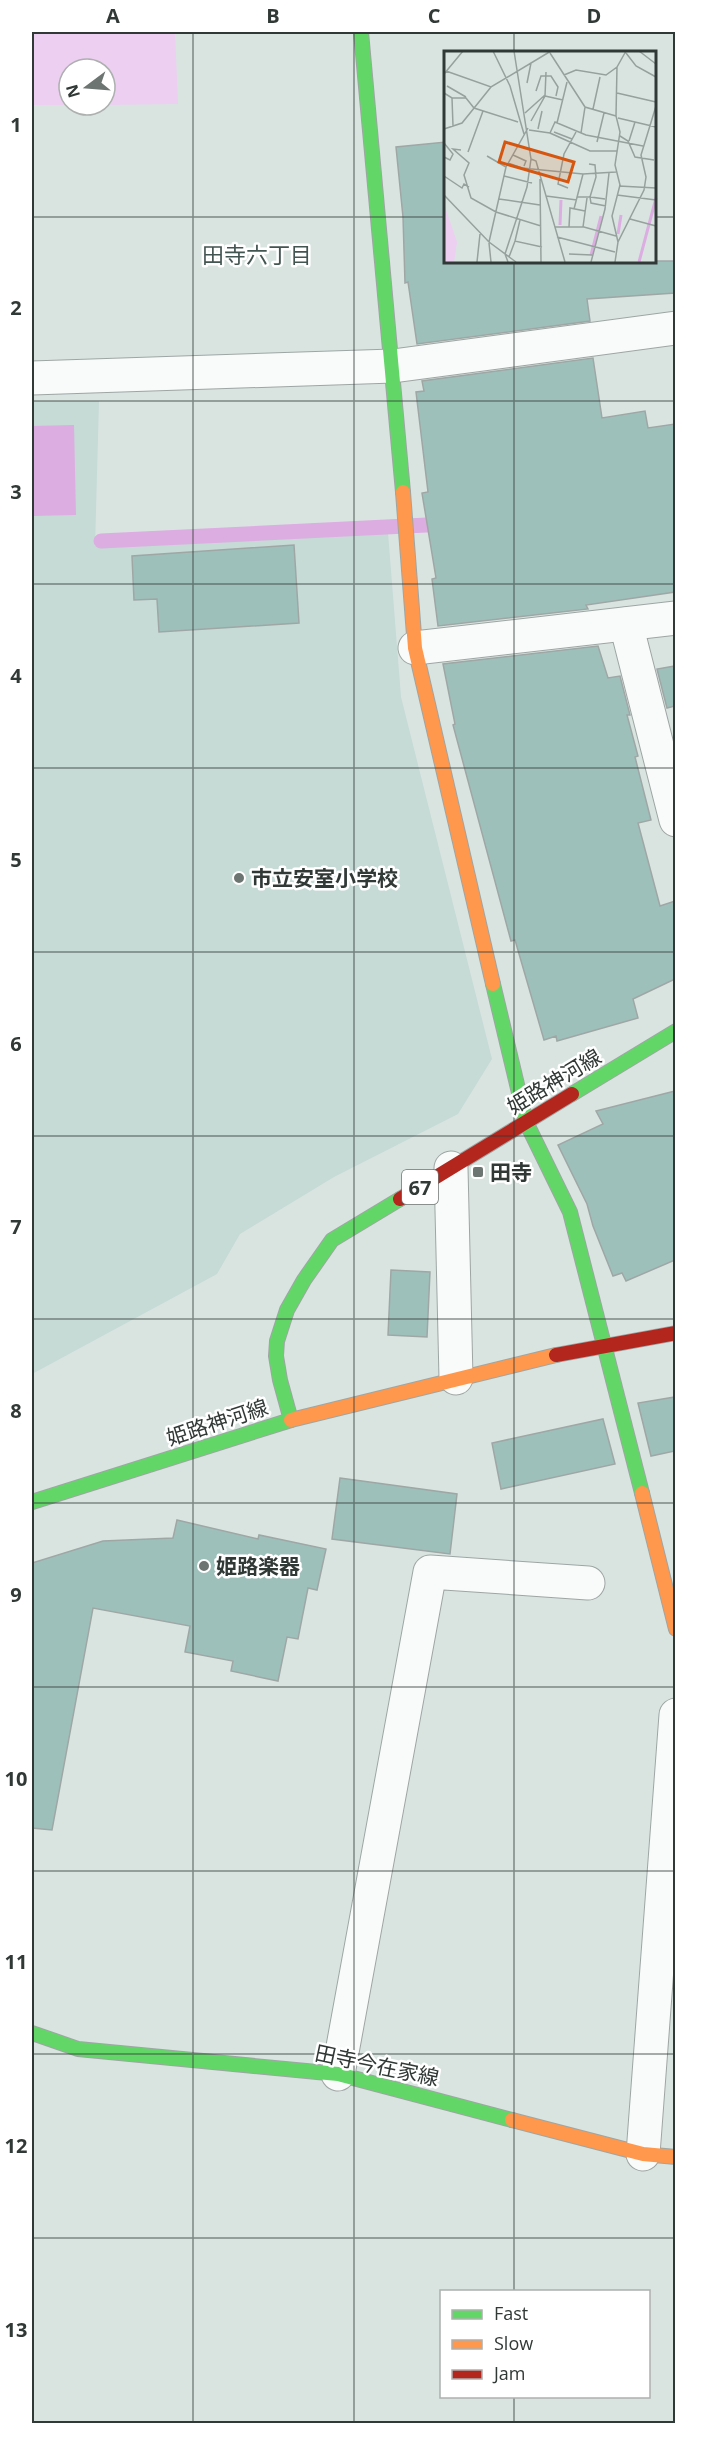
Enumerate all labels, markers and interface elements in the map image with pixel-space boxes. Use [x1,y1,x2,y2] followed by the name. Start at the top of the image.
[106,2,120,29] text: A
[266,2,280,29] text: B
[428,2,441,29] text: C
[587,2,601,29] text: D
[444,51,656,262] inset map
[57,57,117,117] north arrow
[60,82,85,100] text: N
[10,111,22,138] text: 1
[202,239,312,269] district label: 田寺六丁目
[10,294,22,321] text: 2
[10,478,22,505] text: 3
[10,662,22,689] text: 4
[10,846,22,873] text: 5
[251,864,398,892] place label: 市立安室小学校
[232,871,246,885] marker: 市立安室小学校
[10,1030,22,1057] text: 6
[502,1042,606,1120] street label: 姫路神河線
[490,1158,532,1186] place label: 田寺
[471,1165,485,1179] marker: 田寺
[402,1170,438,1204] road number: 67
[10,1213,22,1240] text: 7
[163,1392,271,1452] street label: 姫路神河線
[10,1397,22,1424] text: 8
[216,1552,300,1580] place label: 姫路楽器
[197,1559,211,1573] marker: 姫路楽器
[10,1581,22,1608] text: 9
[5,1765,27,1792] text: 10
[5,1948,27,1975] text: 11
[312,2038,442,2092] street label: 田寺今在家線
[5,2132,27,2159] text: 12
[440,2290,650,2398] legend
[494,2301,528,2325] text: Fast
[5,2316,27,2343] text: 13
[494,2331,533,2355] text: Slow
[492,2361,526,2385] text: Jam

